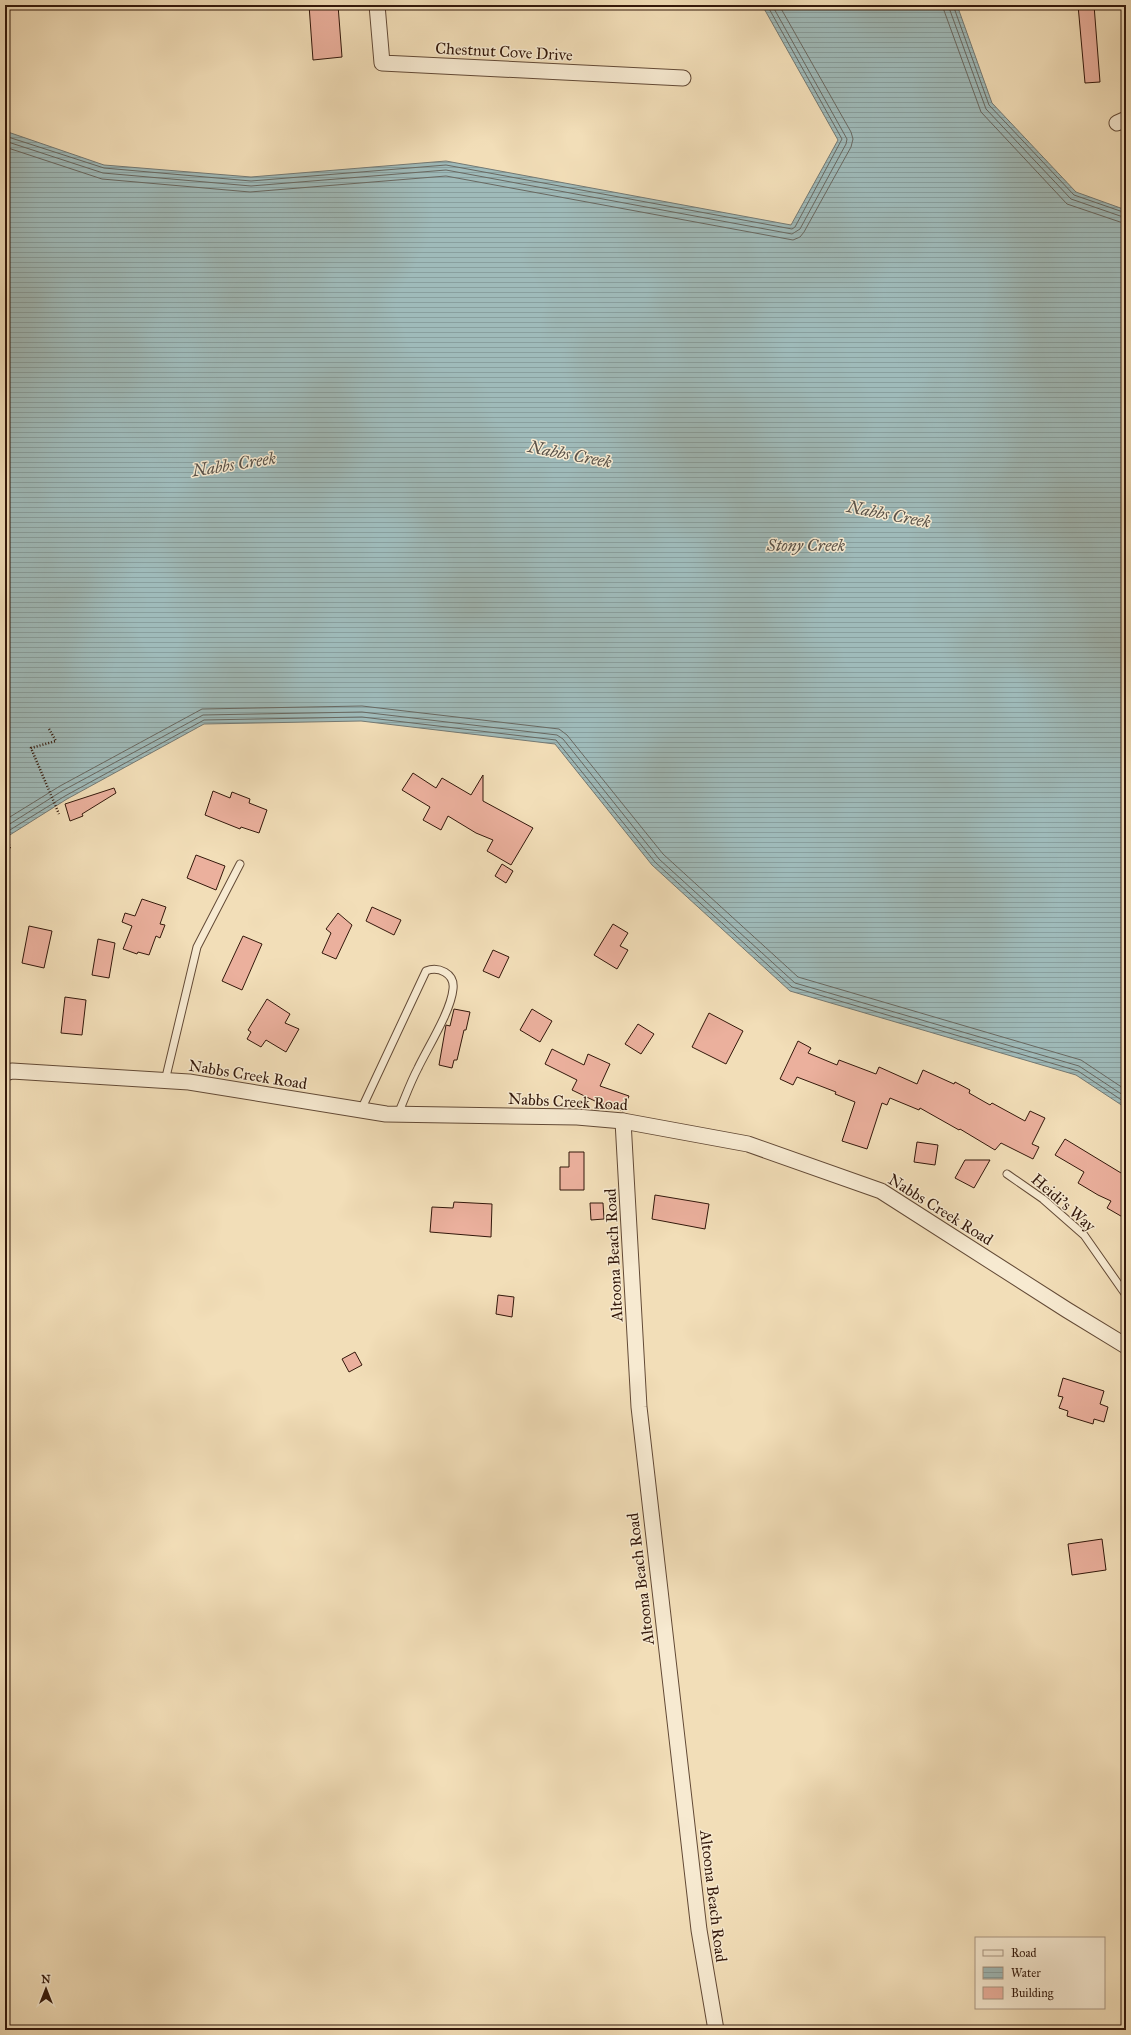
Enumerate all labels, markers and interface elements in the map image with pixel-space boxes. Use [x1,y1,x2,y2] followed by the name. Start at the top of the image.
[435,38,574,65] street label: Chestnut Cove Drive
[525,436,614,473] water label: Nabbs Creek
[190,447,278,482] water label: Nabbs Creek
[844,496,933,533] water label: Nabbs Creek
[766,535,846,556] water label: Stony Creek
[187,1056,309,1093] street label: Nabbs Creek Road
[508,1089,628,1114] street label: Nabbs Creek Road
[1028,1169,1100,1236] street label: Heidi's Way
[885,1170,997,1249] street label: Nabbs Creek Road
[601,1188,627,1323] street label: Altoona Beach Road
[623,1512,658,1647] street label: Altoona Beach Road
[696,1828,731,1963] street label: Altoona Beach Road
[975,1937,1105,2009] legend
[1011,1946,1037,1960] text: Road
[1011,1966,1041,1980] text: Water
[26,1969,66,2009] north arrow
[41,1973,51,1986] text: N
[1011,1986,1054,2001] text: Building

